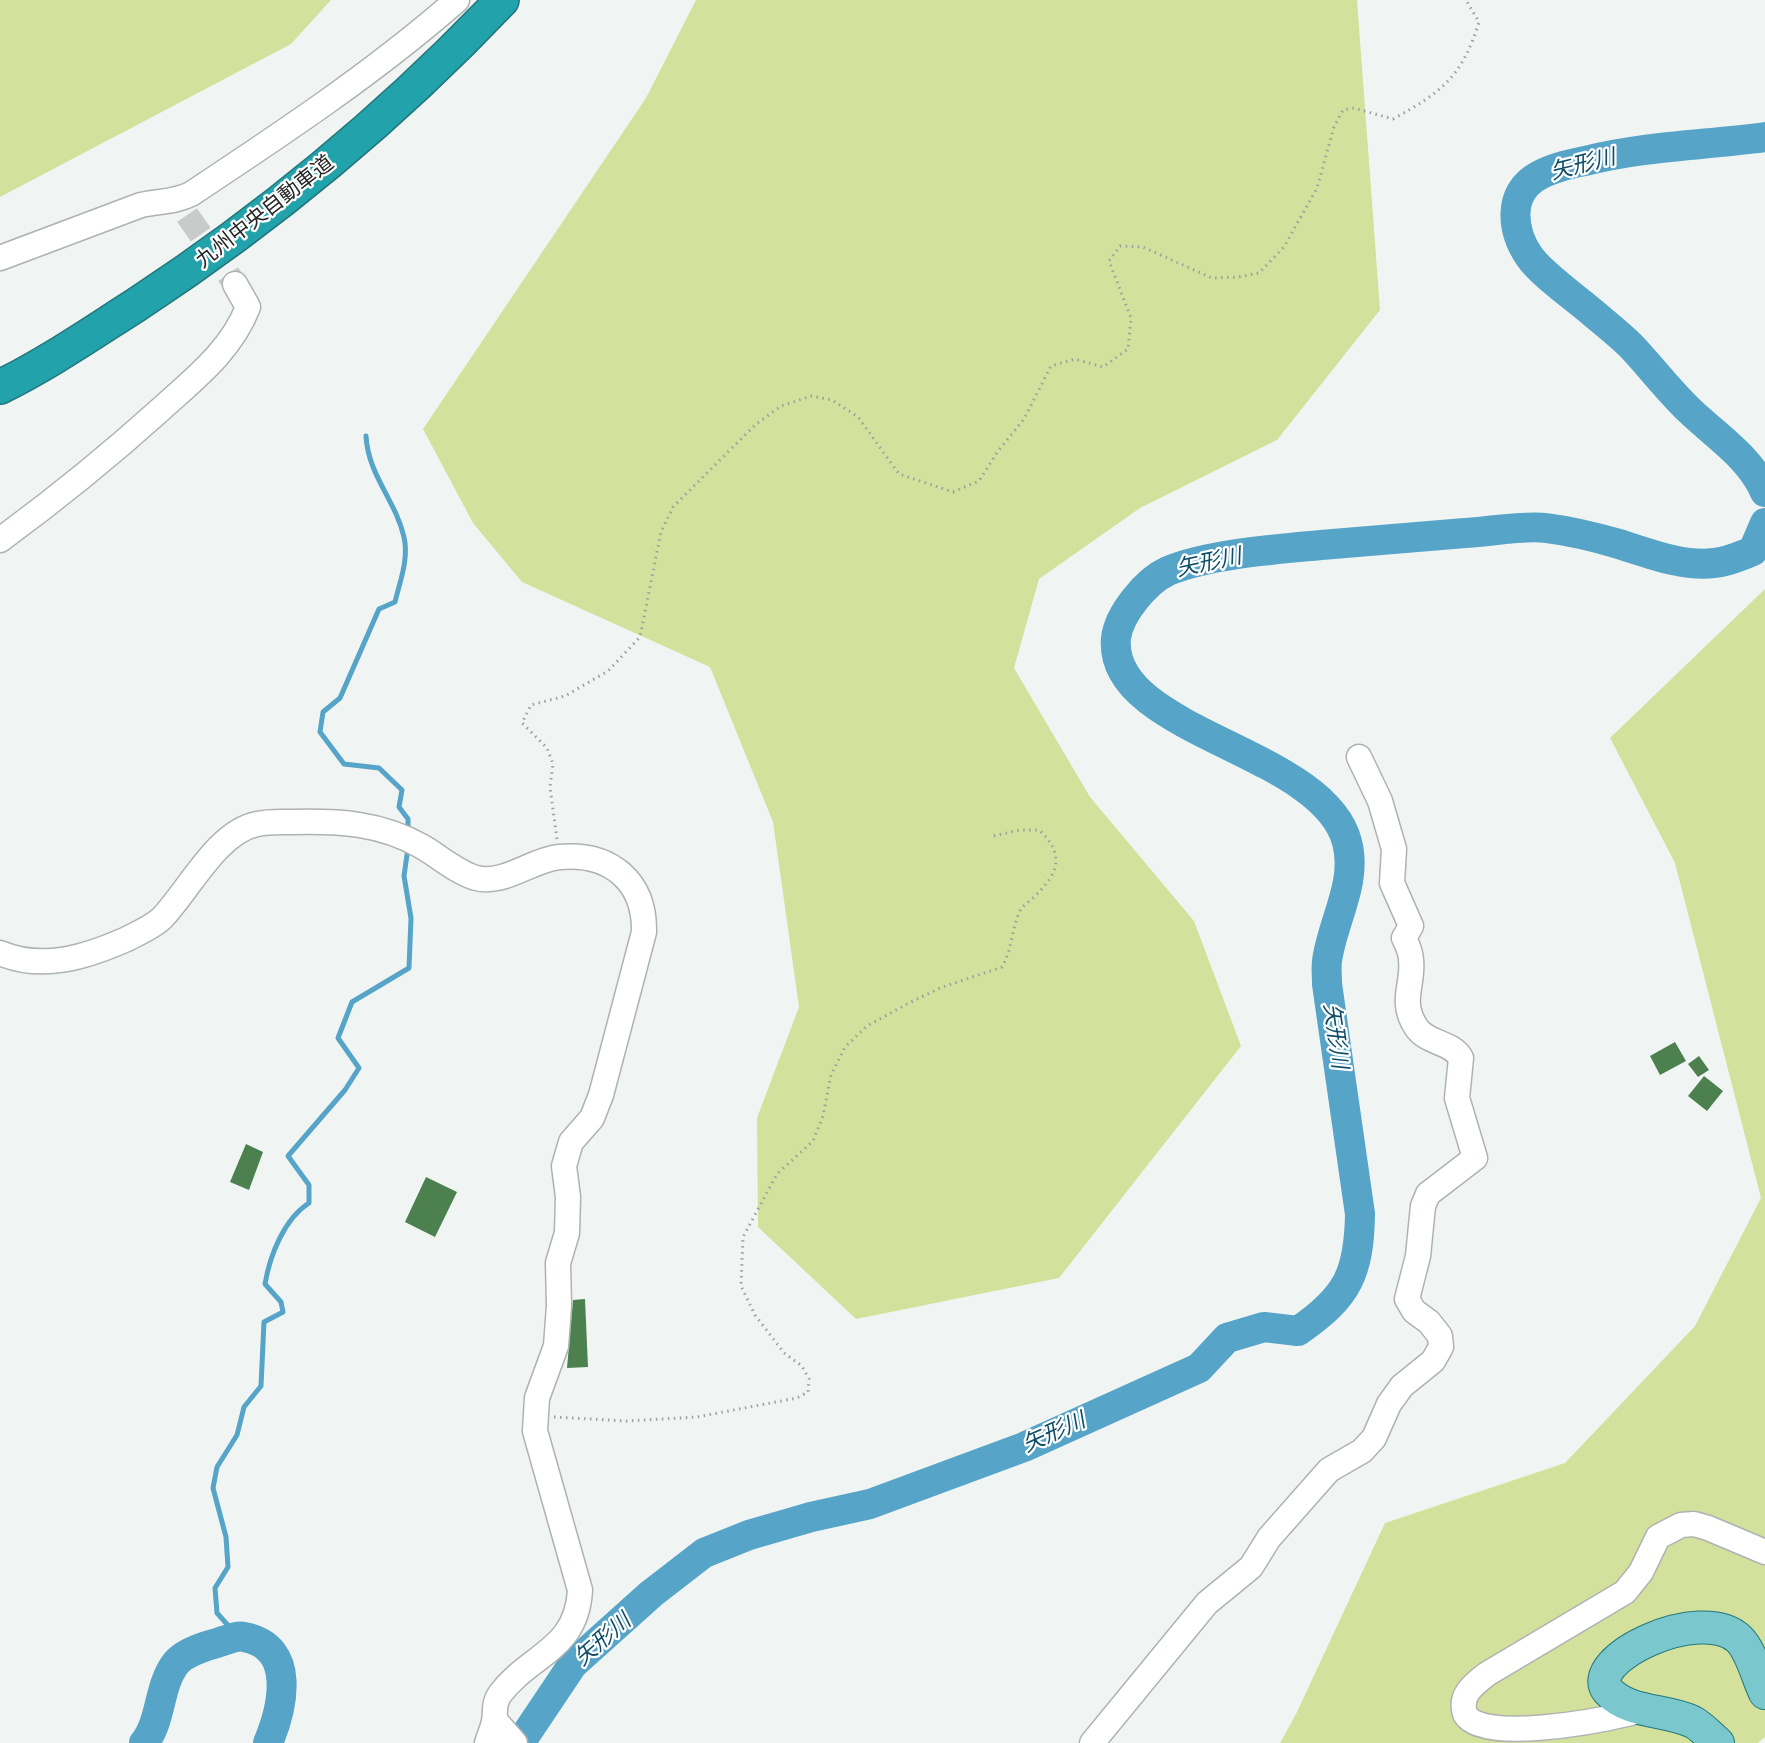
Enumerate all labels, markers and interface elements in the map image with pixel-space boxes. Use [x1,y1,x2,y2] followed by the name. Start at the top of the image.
[1548,144,1618,186] water label: 矢形川
[191,150,339,274] street label: 九州中央自動車道
[1174,543,1244,583] water label: 矢形川
[1317,1001,1353,1071] water label: 矢形川
[1018,1408,1090,1458] water label: 矢形川
[569,1608,637,1672] water label: 矢形川

